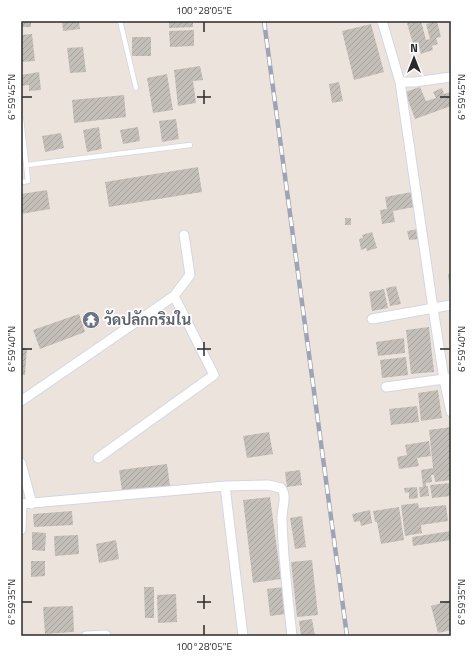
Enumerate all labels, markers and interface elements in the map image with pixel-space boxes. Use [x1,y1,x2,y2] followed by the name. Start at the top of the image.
[176,3,233,18] text: 100°28'05"E
[394,38,434,78] north arrow
[410,40,418,56] text: N
[4,74,19,120] text: 6°59'45"N
[454,74,469,120] text: 6°59'45"N
[104,308,191,331] place label: วัดปลักกริมใน
[81,310,101,330] temple icon: วัดปลักกริมใน
[4,326,19,372] text: 6°59'40"N
[454,326,469,372] text: 6°59'40"N
[4,579,19,625] text: 6°59'35"N
[454,579,469,625] text: 6°59'35"N
[176,639,233,654] text: 100°28'05"E

